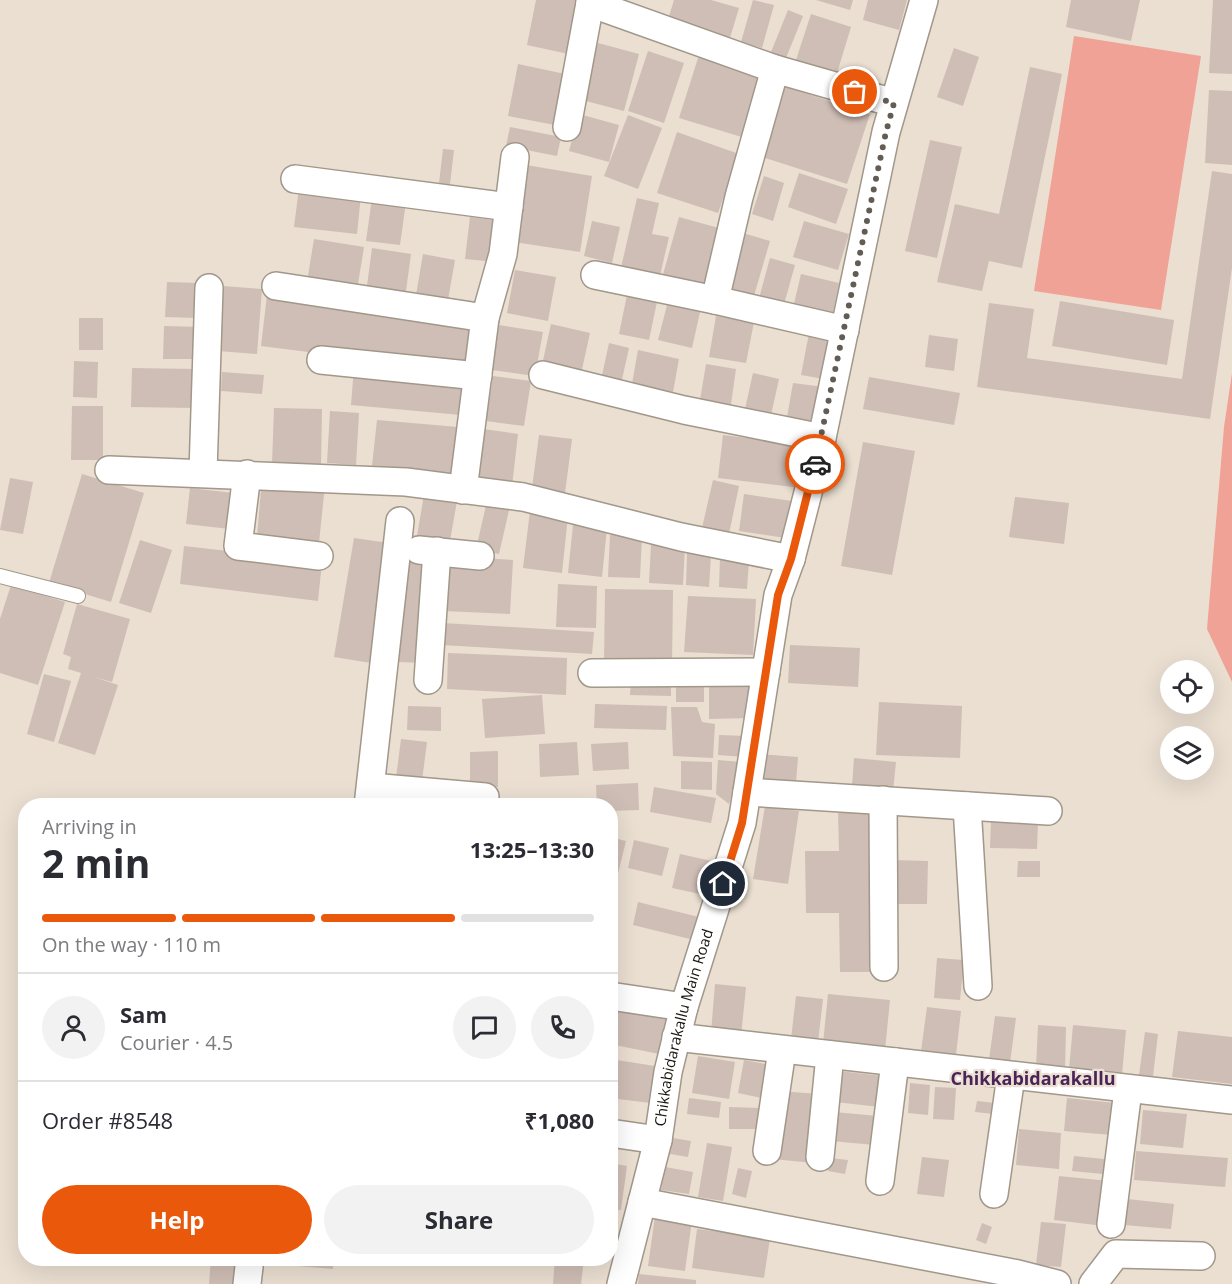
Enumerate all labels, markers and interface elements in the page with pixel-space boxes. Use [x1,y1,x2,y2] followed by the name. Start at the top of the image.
[829,66,880,117] pin
[838,75,871,108] icon: bag
[785,434,845,494] courier
[799,448,832,481] icon: car
[1160,660,1214,780] map controls
[1160,660,1214,714] button: locate
[1160,726,1214,780] button: layers
[42,813,137,840] text: Arriving in
[470,834,594,864] text: 13:25–13:30
[42,836,150,889] text: 2 min
[697,858,748,909] pin
[706,867,739,900] icon: home
[649,926,717,1128] street label: Chikkabidarakallu Main Road
[42,931,221,958] text: On the way · 110 m
[42,996,105,1059] button: person
[453,996,516,1059] button: chat
[531,996,594,1059] button: phone
[120,999,167,1029] text: Sam
[120,1029,233,1056] text: Courier · 4.5
[950,1066,1116,1090] district label: Chikkabidarakallu
[42,1105,173,1135] text: Order #8548
[525,1105,594,1135] text: ₹1,080
[42,1185,312,1254] button: Help
[324,1185,594,1254] button: Share

